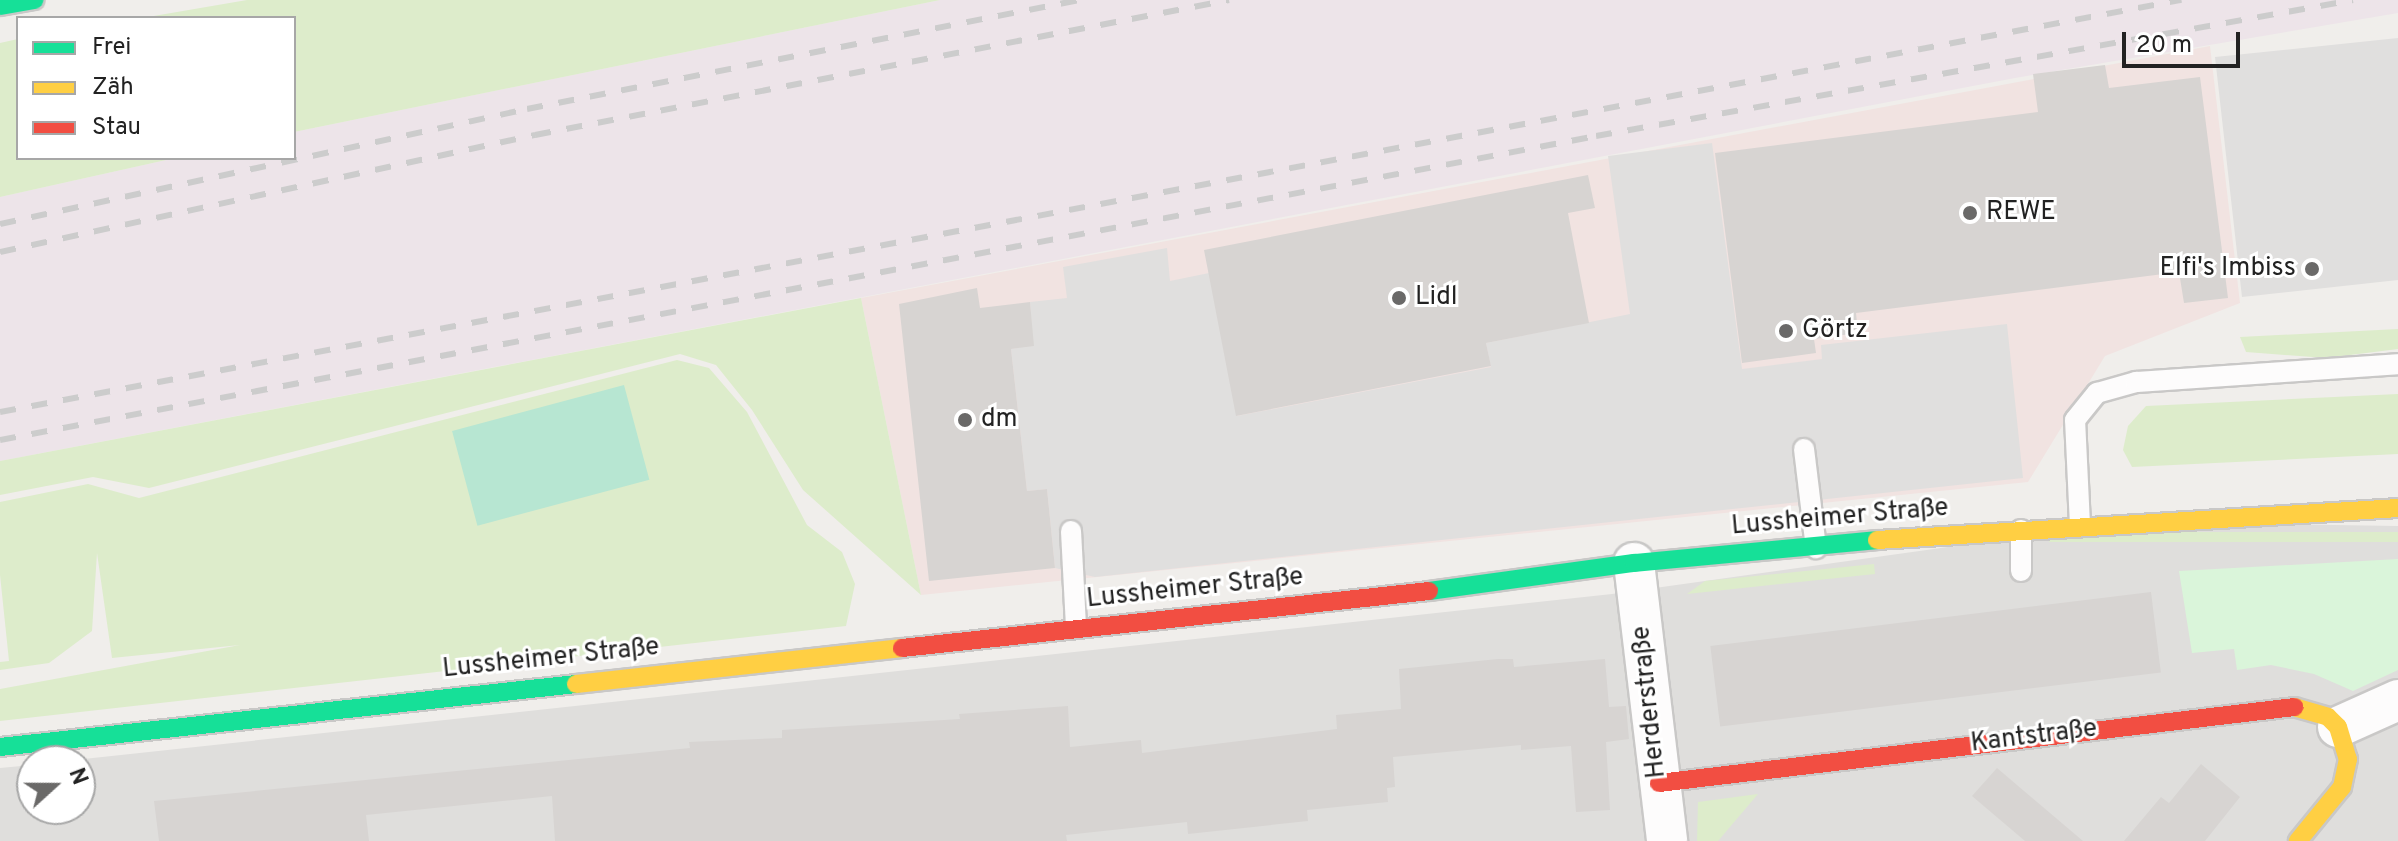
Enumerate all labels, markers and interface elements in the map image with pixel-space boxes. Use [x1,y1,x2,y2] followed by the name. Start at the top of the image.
[16,16,296,160] legend
[2126,16,2244,66] scale bar
[2136,31,2192,61] text: 20 m
[92,33,131,63] text: Frei
[92,73,134,103] text: Zäh
[92,113,141,143] text: Stau
[1986,197,2056,229] place label: REWE
[1961,204,1979,222] marker: REWE
[2160,253,2296,285] place label: Elfi's Imbiss
[2303,260,2321,278] marker: Elfi's Imbiss
[1415,282,1458,314] place label: Lidl
[1390,289,1408,307] marker: Lidl
[1802,315,1868,347] place label: Görtz
[1777,322,1795,340] marker: Görtz
[981,404,1018,436] place label: dm
[956,411,974,429] marker: dm
[1730,493,1950,543] street label: Lussheimer Straße
[1085,562,1305,616] street label: Lussheimer Straße
[1626,624,1674,780] street label: Herderstraße
[441,632,661,686] street label: Lussheimer Straße
[1969,714,2099,760] street label: Kantstraße
[16,745,96,825] north arrow
[62,765,92,789] text: N

